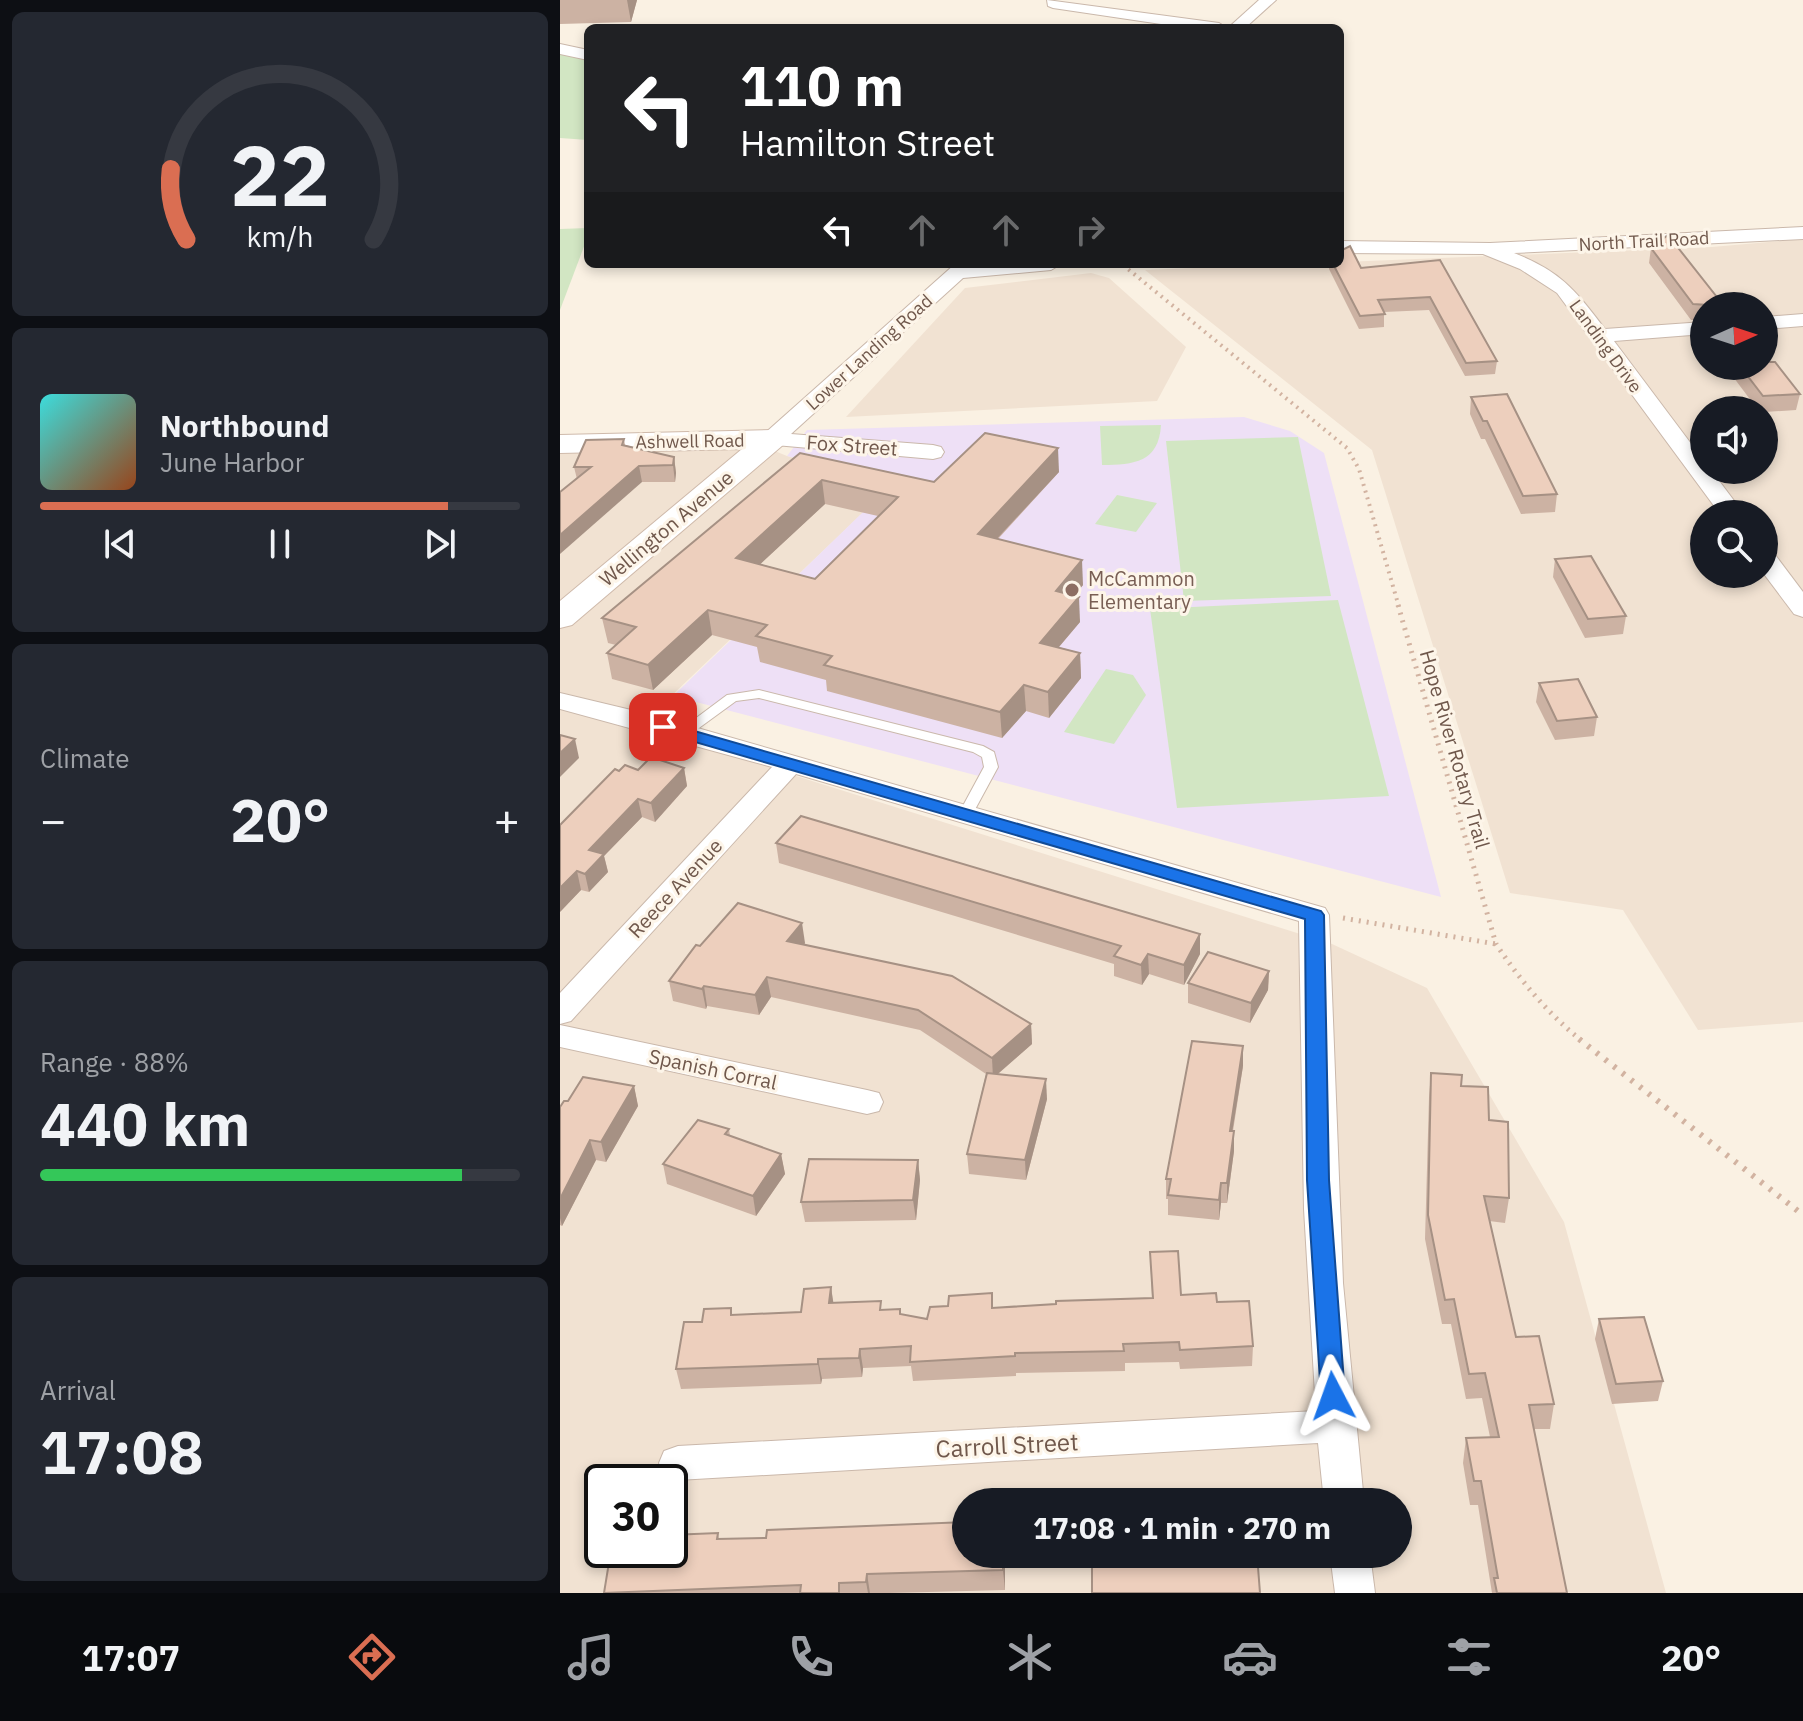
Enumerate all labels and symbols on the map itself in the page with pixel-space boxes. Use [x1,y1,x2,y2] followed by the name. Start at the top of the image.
[1578,226,1710,256] street label: North Trail Road
[801,289,937,415] street label: Lower Landing Road
[1690,292,1778,380] north arrow
[1565,295,1648,397] street label: Landing Drive
[805,428,899,462] street label: Fox Street
[635,429,745,453] street label: Ashwell Road
[593,464,739,592] street label: Wellington Avenue
[1088,565,1195,615] place label: McCammon Elementary
[1063,581,1081,599] marker: McCammon Elementary
[1414,646,1496,852] street label: Hope River Rotary Trail
[629,693,697,761] pin
[622,832,728,944] street label: Reece Avenue
[646,1042,780,1096] street label: Spanish Corral
[1291,1354,1375,1438] position arrow
[935,1425,1079,1465] street label: Carroll Street
[584,1464,688,1568] speed limit sign: 30

